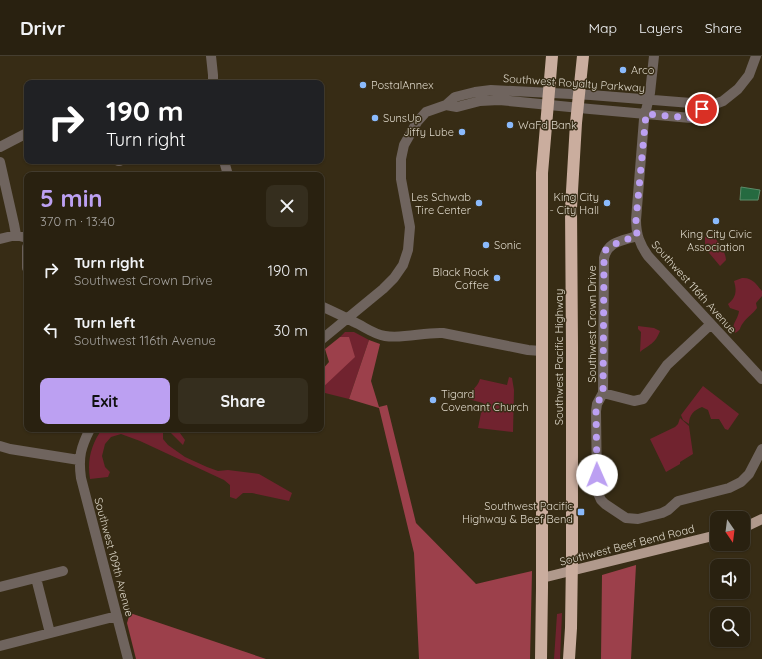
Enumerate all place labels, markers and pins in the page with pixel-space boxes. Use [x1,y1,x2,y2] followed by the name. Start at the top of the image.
[631,63,655,77] place label: Arco
[618,65,628,75] marker: Arco
[371,78,433,92] place label: PostalAnnex
[358,80,368,90] marker: PostalAnnex
[685,92,719,126] pin
[383,111,422,125] place label: SunsUp
[370,113,380,123] marker: SunsUp
[518,118,577,132] place label: WaFd Bank
[505,120,515,130] marker: WaFd Bank
[403,125,454,139] place label: Jiffy Lube
[457,127,467,137] marker: Jiffy Lube
[411,190,472,217] place label: Les Schwab Tire Center
[550,190,599,217] place label: King City - City Hall
[474,198,484,208] marker: Les Schwab Tire Center
[602,198,612,208] marker: King City - City Hall
[711,216,721,226] marker: King City Civic Association
[680,227,752,254] place label: King City Civic Association
[494,238,522,252] place label: Sonic
[481,240,491,250] marker: Sonic
[433,265,489,292] place label: Black Rock Coffee
[492,273,502,283] marker: Black Rock Coffee
[441,387,529,414] place label: Tigard Covenant Church
[428,395,438,405] marker: Tigard Covenant Church
[462,499,573,526] place label: Southwest Pacific Highway & Beef Bend
[576,507,586,517] marker: Southwest Pacific Highway & Beef Bend

